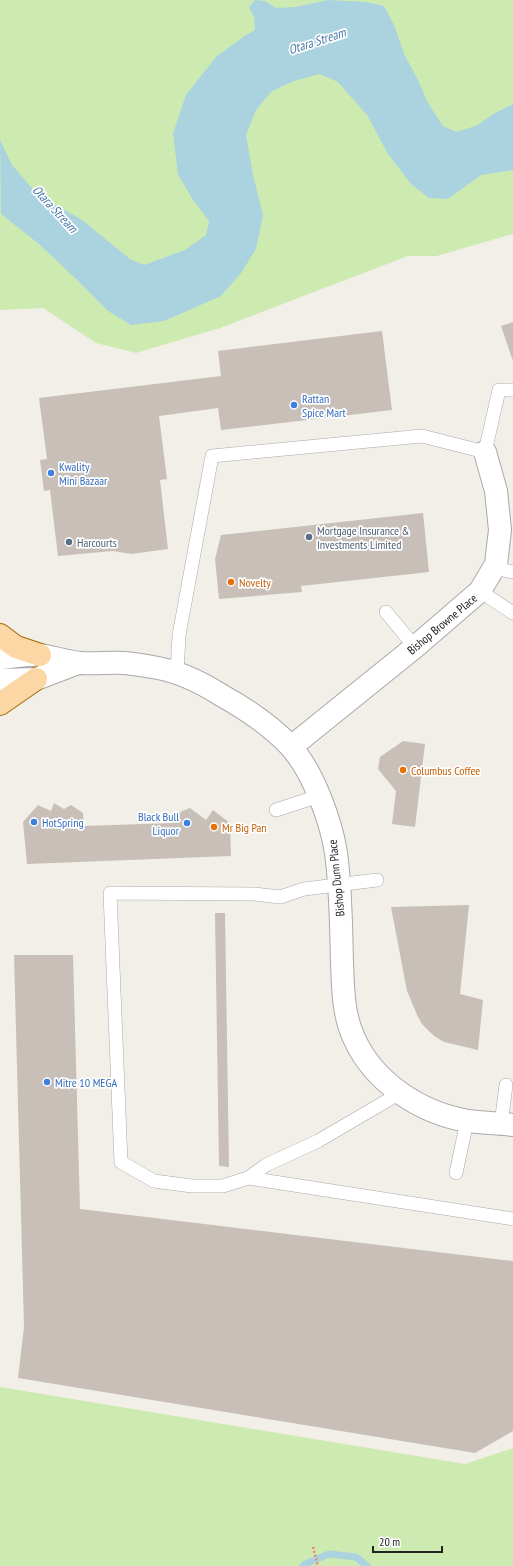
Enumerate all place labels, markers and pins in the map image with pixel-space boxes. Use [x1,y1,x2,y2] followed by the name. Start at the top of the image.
[302,391,347,420] place label: Rattan Spice Mart
[289,400,299,410] marker: Rattan Spice Mart
[59,459,108,488] place label: Kwality Mini Bazaar
[46,468,56,478] marker: Kwality Mini Bazaar
[317,523,410,552] place label: Mortgage Insurance & Investments Limited
[304,532,314,542] marker: Mortgage Insurance & Investments Limited
[77,535,117,550] place label: Harcourts
[64,537,74,547] marker: Harcourts
[239,575,271,590] place label: Novelty
[226,577,236,587] marker: Novelty
[411,763,480,778] place label: Columbus Coffee
[398,765,408,775] marker: Columbus Coffee
[138,809,180,838] place label: Black Bull Liquor
[42,815,84,830] place label: HotSpring
[29,817,39,827] marker: HotSpring
[182,818,192,828] marker: Black Bull Liquor
[222,820,267,835] place label: Mr Big Pan
[209,822,219,832] marker: Mr Big Pan
[55,1075,117,1090] place label: Mitre 10 MEGA
[42,1077,52,1087] marker: Mitre 10 MEGA

